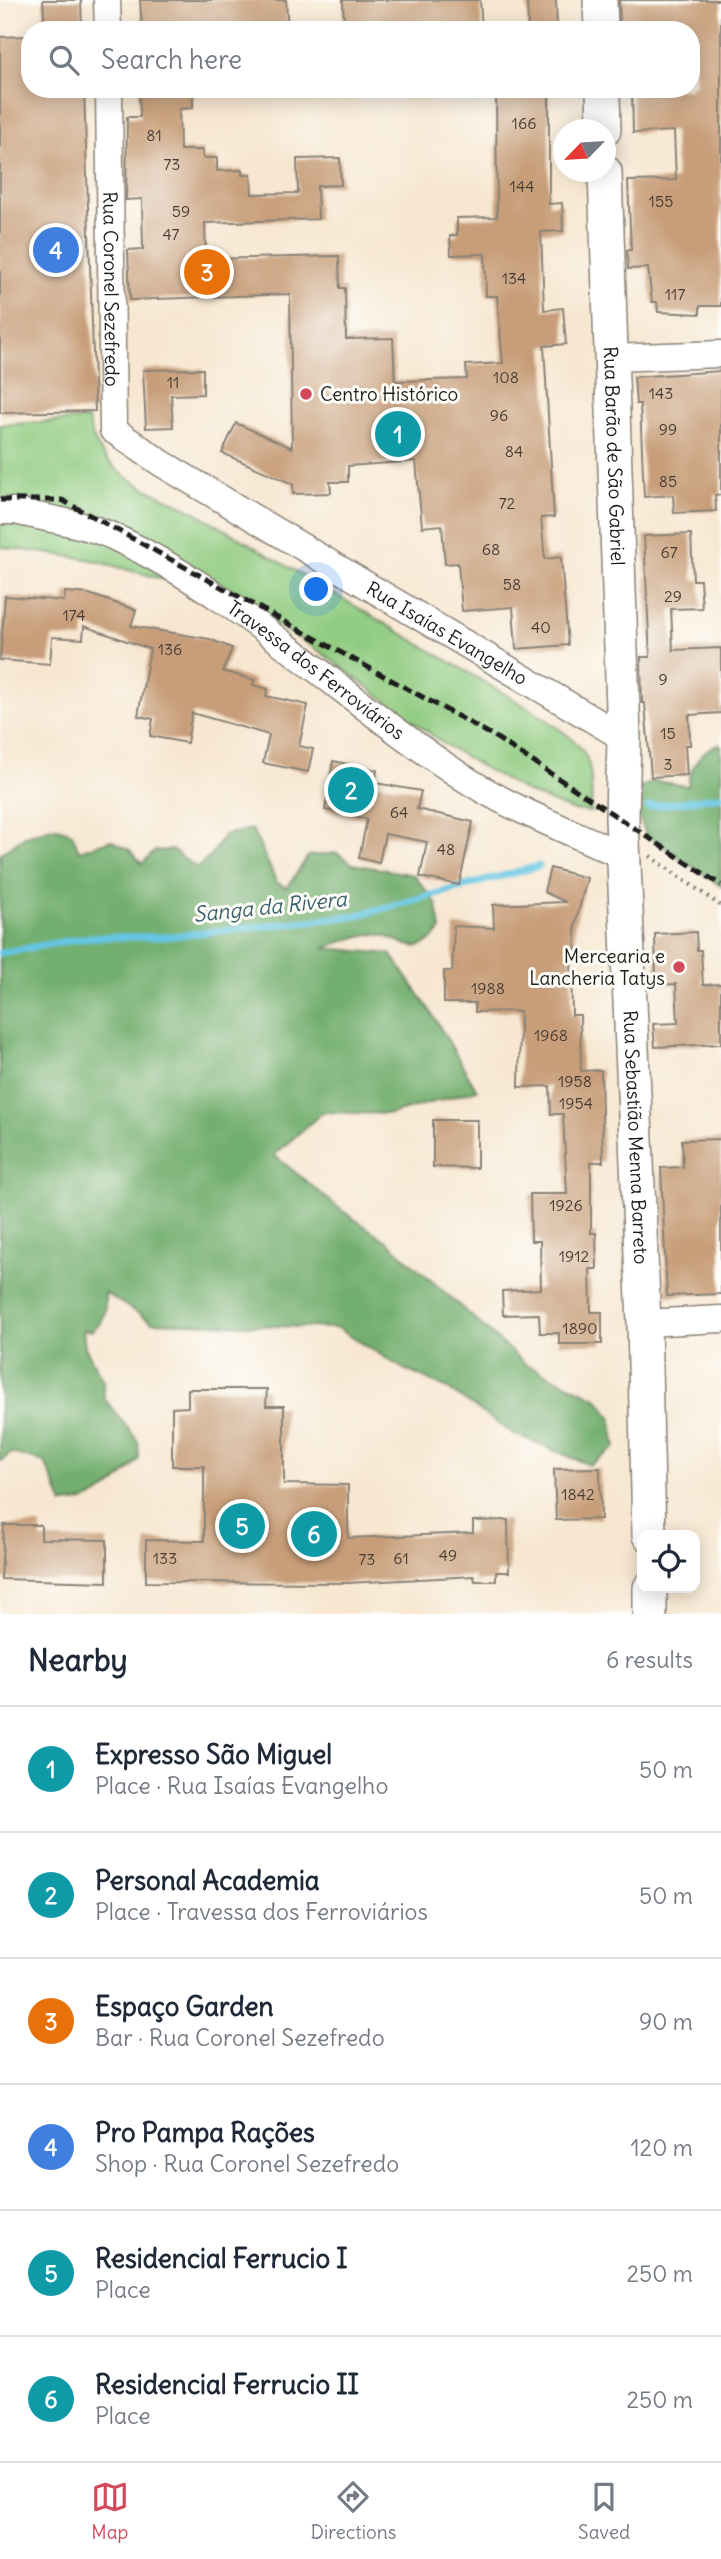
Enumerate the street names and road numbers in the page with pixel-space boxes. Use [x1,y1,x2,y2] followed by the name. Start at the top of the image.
[98,191,124,387] street label: Rua Coronel Sezefredo
[599,346,630,566] street label: Rua Barão de São Gabriel
[362,576,532,690] street label: Rua Isaías Evangelho
[223,595,409,745] street label: Travessa dos Ferroviários
[618,1010,653,1265] street label: Rua Sebastião Menna Barreto

